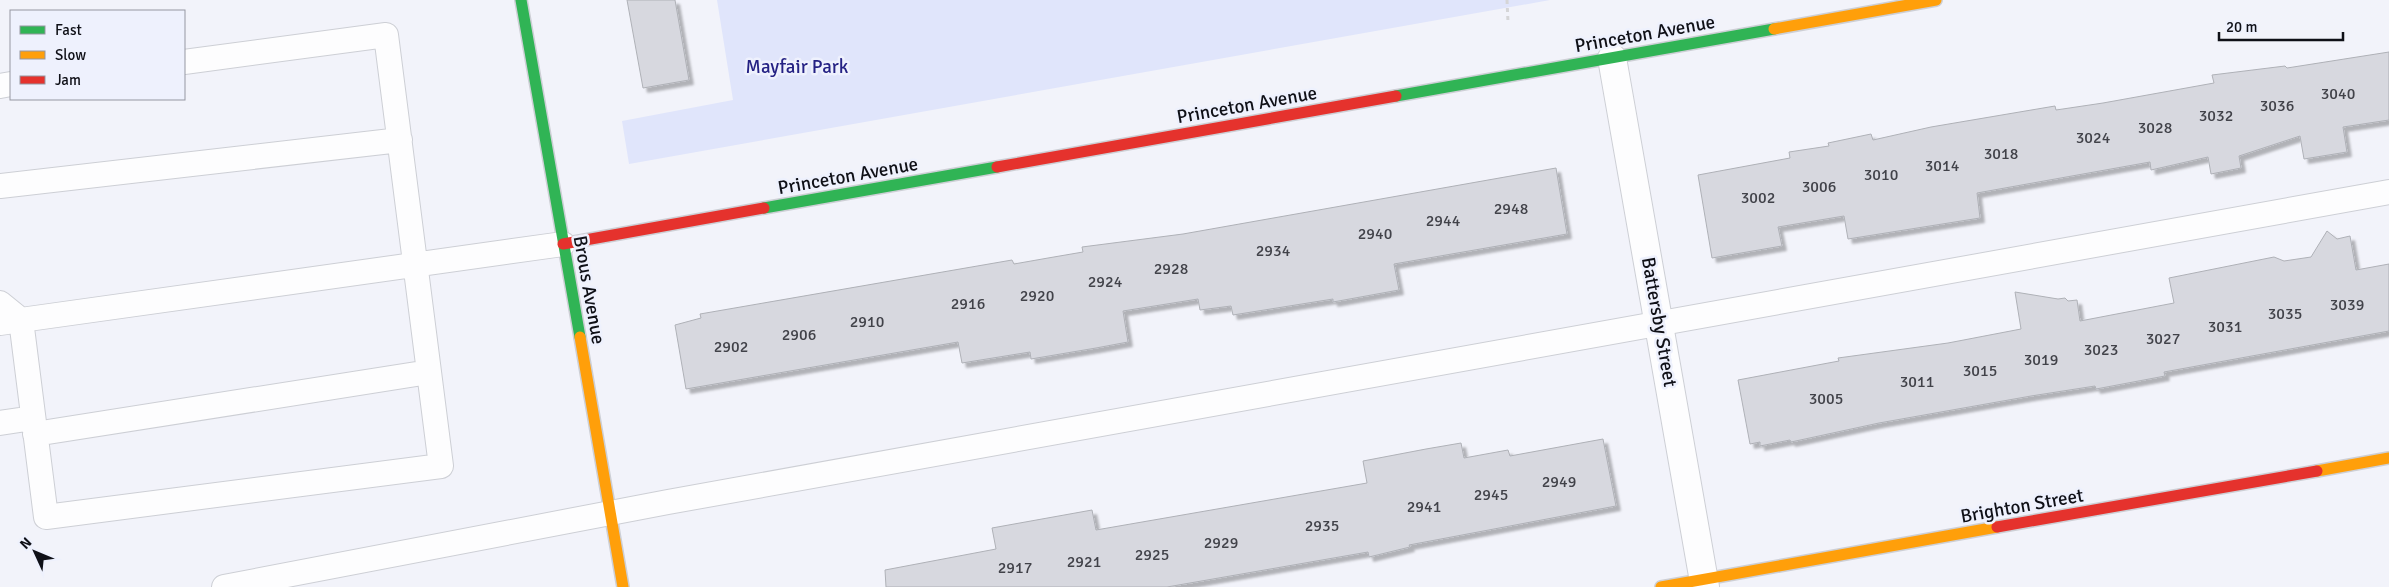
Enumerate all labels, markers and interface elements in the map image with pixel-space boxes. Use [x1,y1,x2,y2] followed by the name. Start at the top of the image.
[10,10,185,100] legend
[1573,10,1717,58] street label: Princeton Avenue
[2219,10,2343,42] scale bar
[2226,18,2257,36] text: 20 m
[55,21,82,39] text: Fast
[55,46,86,64] text: Slow
[746,55,849,79] park label: Mayfair Park
[55,71,81,89] text: Jam
[1175,81,1319,129] street label: Princeton Avenue
[2321,84,2355,104] house number: 3040
[2260,96,2294,116] house number: 3036
[2199,106,2233,126] house number: 3032
[2138,118,2172,138] house number: 3028
[2076,128,2111,148] house number: 3024
[1984,144,2018,164] house number: 3018
[776,152,920,200] street label: Princeton Avenue
[1925,156,1960,176] house number: 3014
[1864,165,1898,185] house number: 3010
[1802,177,1836,197] house number: 3006
[1741,188,1775,208] house number: 3002
[1494,199,1528,219] house number: 2948
[1426,211,1461,231] house number: 2944
[1358,224,1392,244] house number: 2940
[568,234,610,346] street label: Brous Avenue
[1256,241,1291,261] house number: 2934
[1636,255,1682,389] street label: Battersby Street
[1154,259,1188,279] house number: 2928
[1088,272,1123,292] house number: 2924
[1020,286,1054,306] house number: 2920
[951,294,985,314] house number: 2916
[2330,295,2364,315] house number: 3039
[2268,304,2302,324] house number: 3035
[850,312,884,332] house number: 2910
[2208,317,2242,337] house number: 3031
[782,325,816,345] house number: 2906
[2146,329,2180,349] house number: 3027
[714,337,748,357] house number: 2902
[2084,340,2118,360] house number: 3023
[2024,350,2058,370] house number: 3019
[1963,361,1997,381] house number: 3015
[1900,372,1934,392] house number: 3011
[1809,389,1843,409] house number: 3005
[1542,472,1576,492] house number: 2949
[1959,483,2086,529] street label: Brighton Street
[1474,485,1508,505] house number: 2945
[1407,497,1441,517] house number: 2941
[1305,516,1339,536] house number: 2935
[10,527,60,577] north arrow
[1204,533,1238,553] house number: 2929
[17,534,36,553] text: N
[1135,545,1169,565] house number: 2925
[1067,552,1101,572] house number: 2921
[998,558,1032,578] house number: 2917

